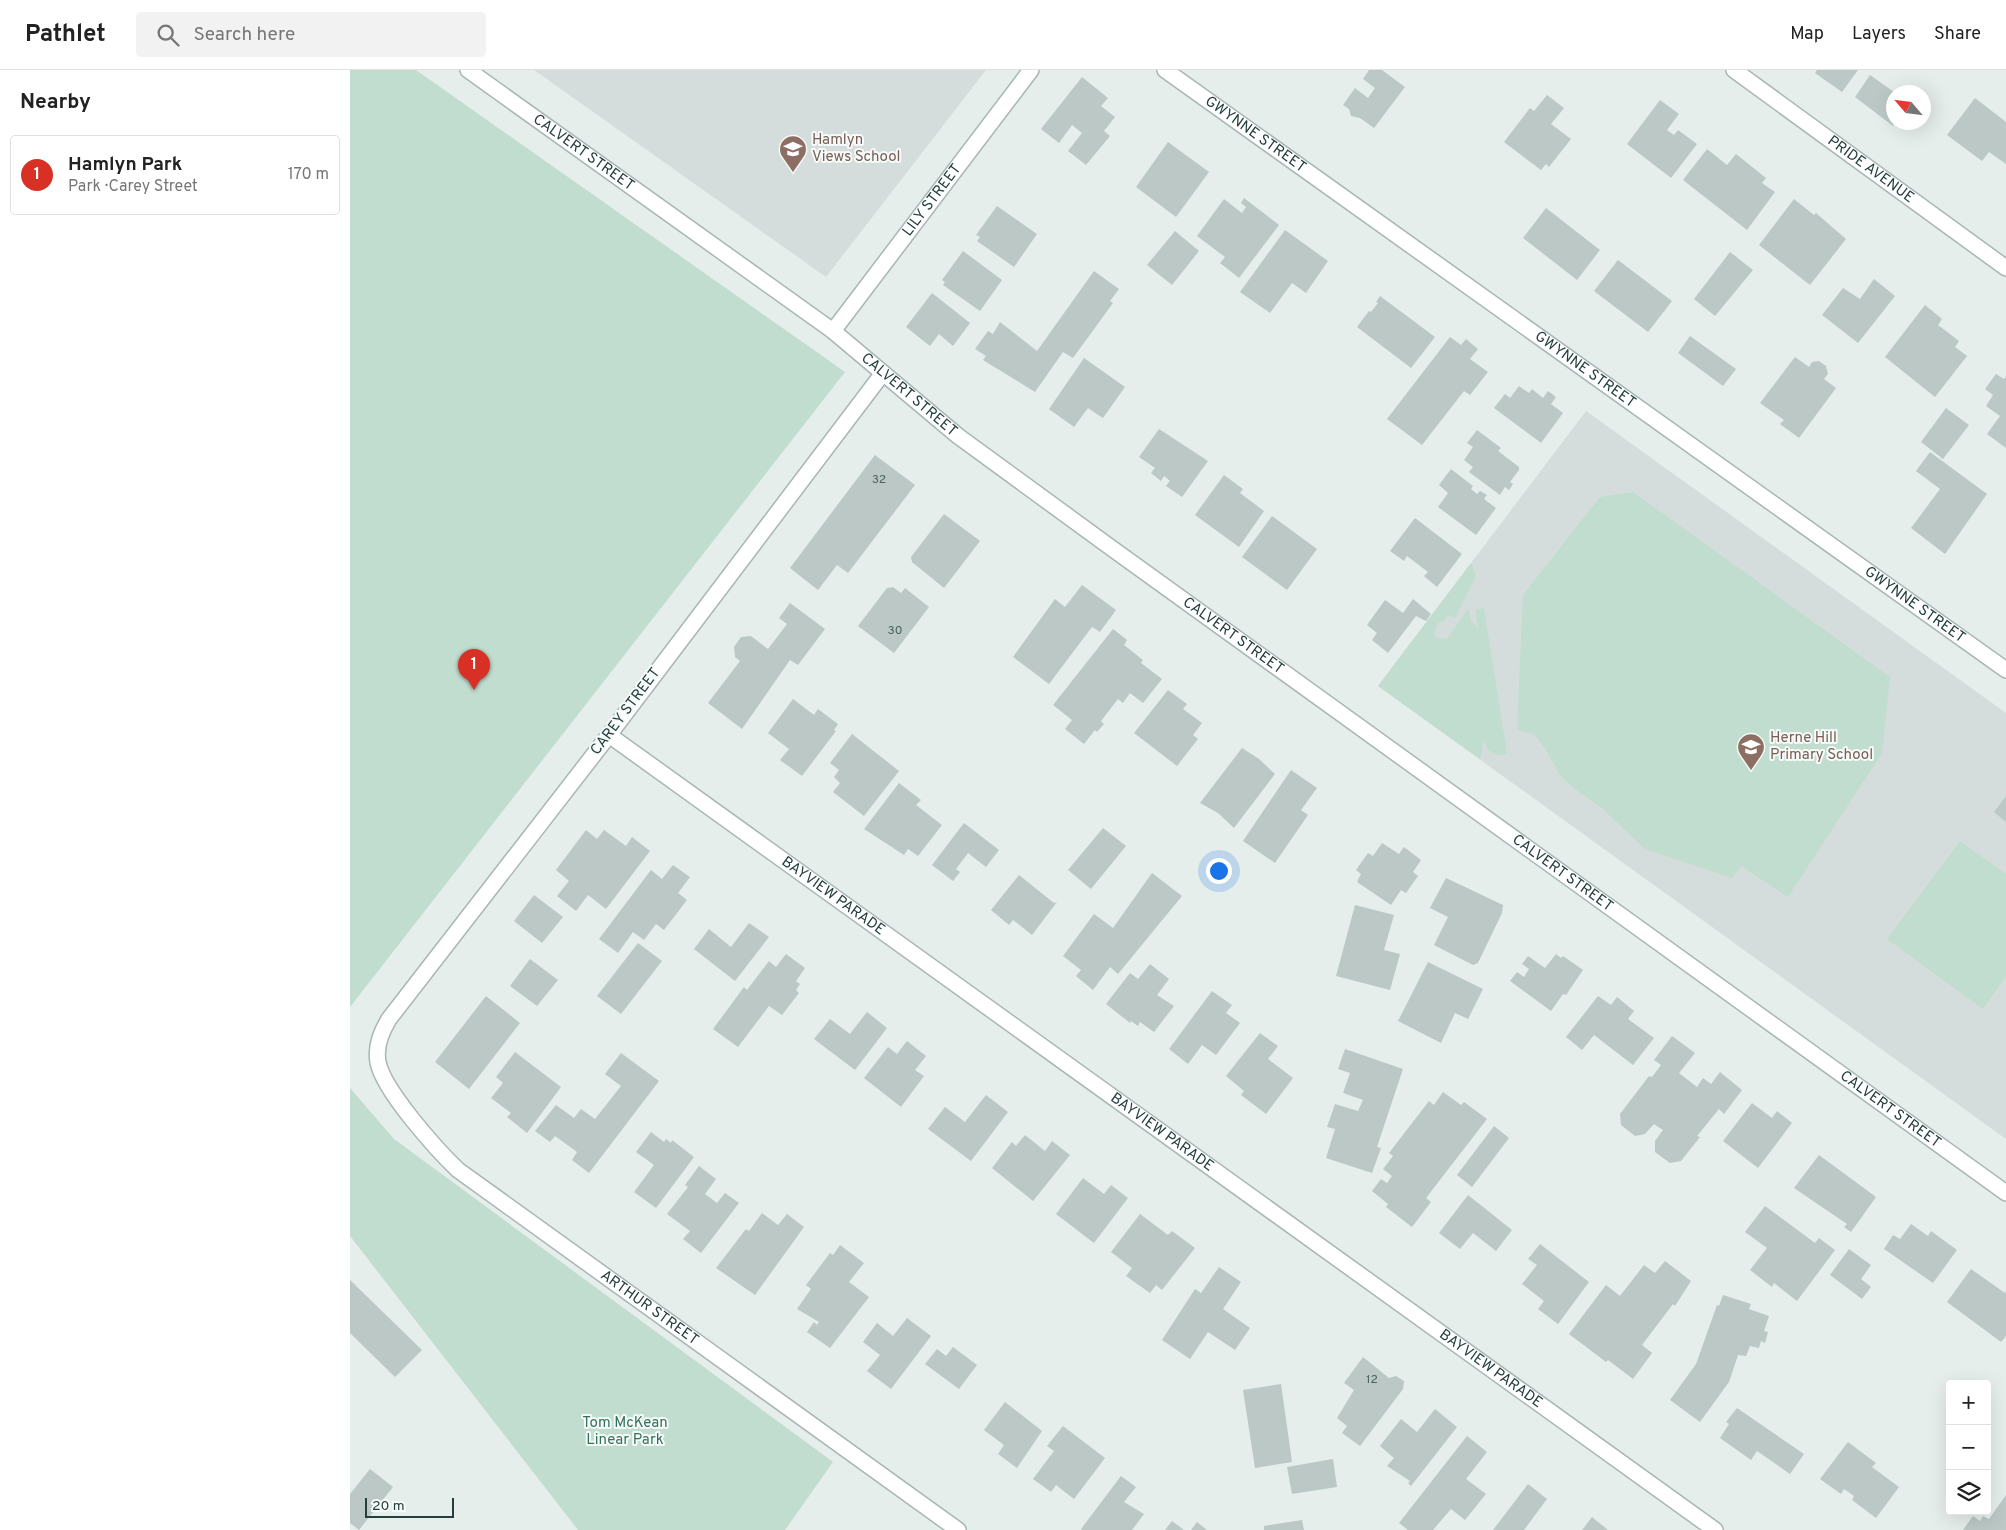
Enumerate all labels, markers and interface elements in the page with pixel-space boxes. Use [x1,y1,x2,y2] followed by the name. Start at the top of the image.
[136,12,486,57] search box
[25,20,106,50] text: Pathlet
[154,21,182,49] icon: search
[194,23,295,47] text: Search here
[1790,23,1824,46] text: Map
[1852,23,1906,46] text: Layers
[1934,23,1981,46] text: Share
[1886,85,1931,130] north arrow
[20,89,91,116] text: Nearby
[1201,92,1310,177] street label: GWYNNE STREET
[529,110,638,195] street label: CALVERT STREET
[812,131,901,167] place label: Hamlyn Views School
[1823,131,1918,207] street label: PRIDE AVENUE
[778,134,808,173] school or university icon: Hamlyn Views School
[68,153,182,177] text: Hamlyn Park
[899,160,966,240] street label: LILY STREET
[34,165,40,185] text: 1
[288,165,329,185] text: 170 m
[68,177,198,197] text: Park · Carey Street
[1531,327,1639,412] street label: GWYNNE STREET
[857,349,961,441] street label: CALVERT STREET
[872,472,886,488] house number: 32
[1860,562,1969,647] street label: GWYNNE STREET
[1179,593,1287,679] street label: CALVERT STREET
[888,623,902,639] house number: 30
[458,649,490,690] pin: 1
[587,665,665,759] street label: CAREY STREET
[1770,729,1873,765] place label: Herne Hill Primary School
[1736,732,1766,771] school or university icon: Herne Hill Primary School
[1508,830,1617,916] street label: CALVERT STREET
[778,852,889,940] street label: BAYVIEW PARADE
[1206,858,1232,884] your location
[1836,1067,1944,1152] street label: CALVERT STREET
[1106,1089,1217,1176] street label: BAYVIEW PARADE
[596,1266,702,1350] street label: ARTHUR STREET
[1435,1325,1546,1412] street label: BAYVIEW PARADE
[1366,1372,1378,1388] house number: 12
[1946,1380,1991,1515] map controls
[1946,1380,1991,1425] button: +
[582,1414,668,1450] park label: Tom McKean Linear Park
[1946,1425,1991,1470] button: −
[1946,1470,1991,1515] button: layers
[365,1495,454,1518] scale bar
[372,1498,405,1515] text: 20 m

